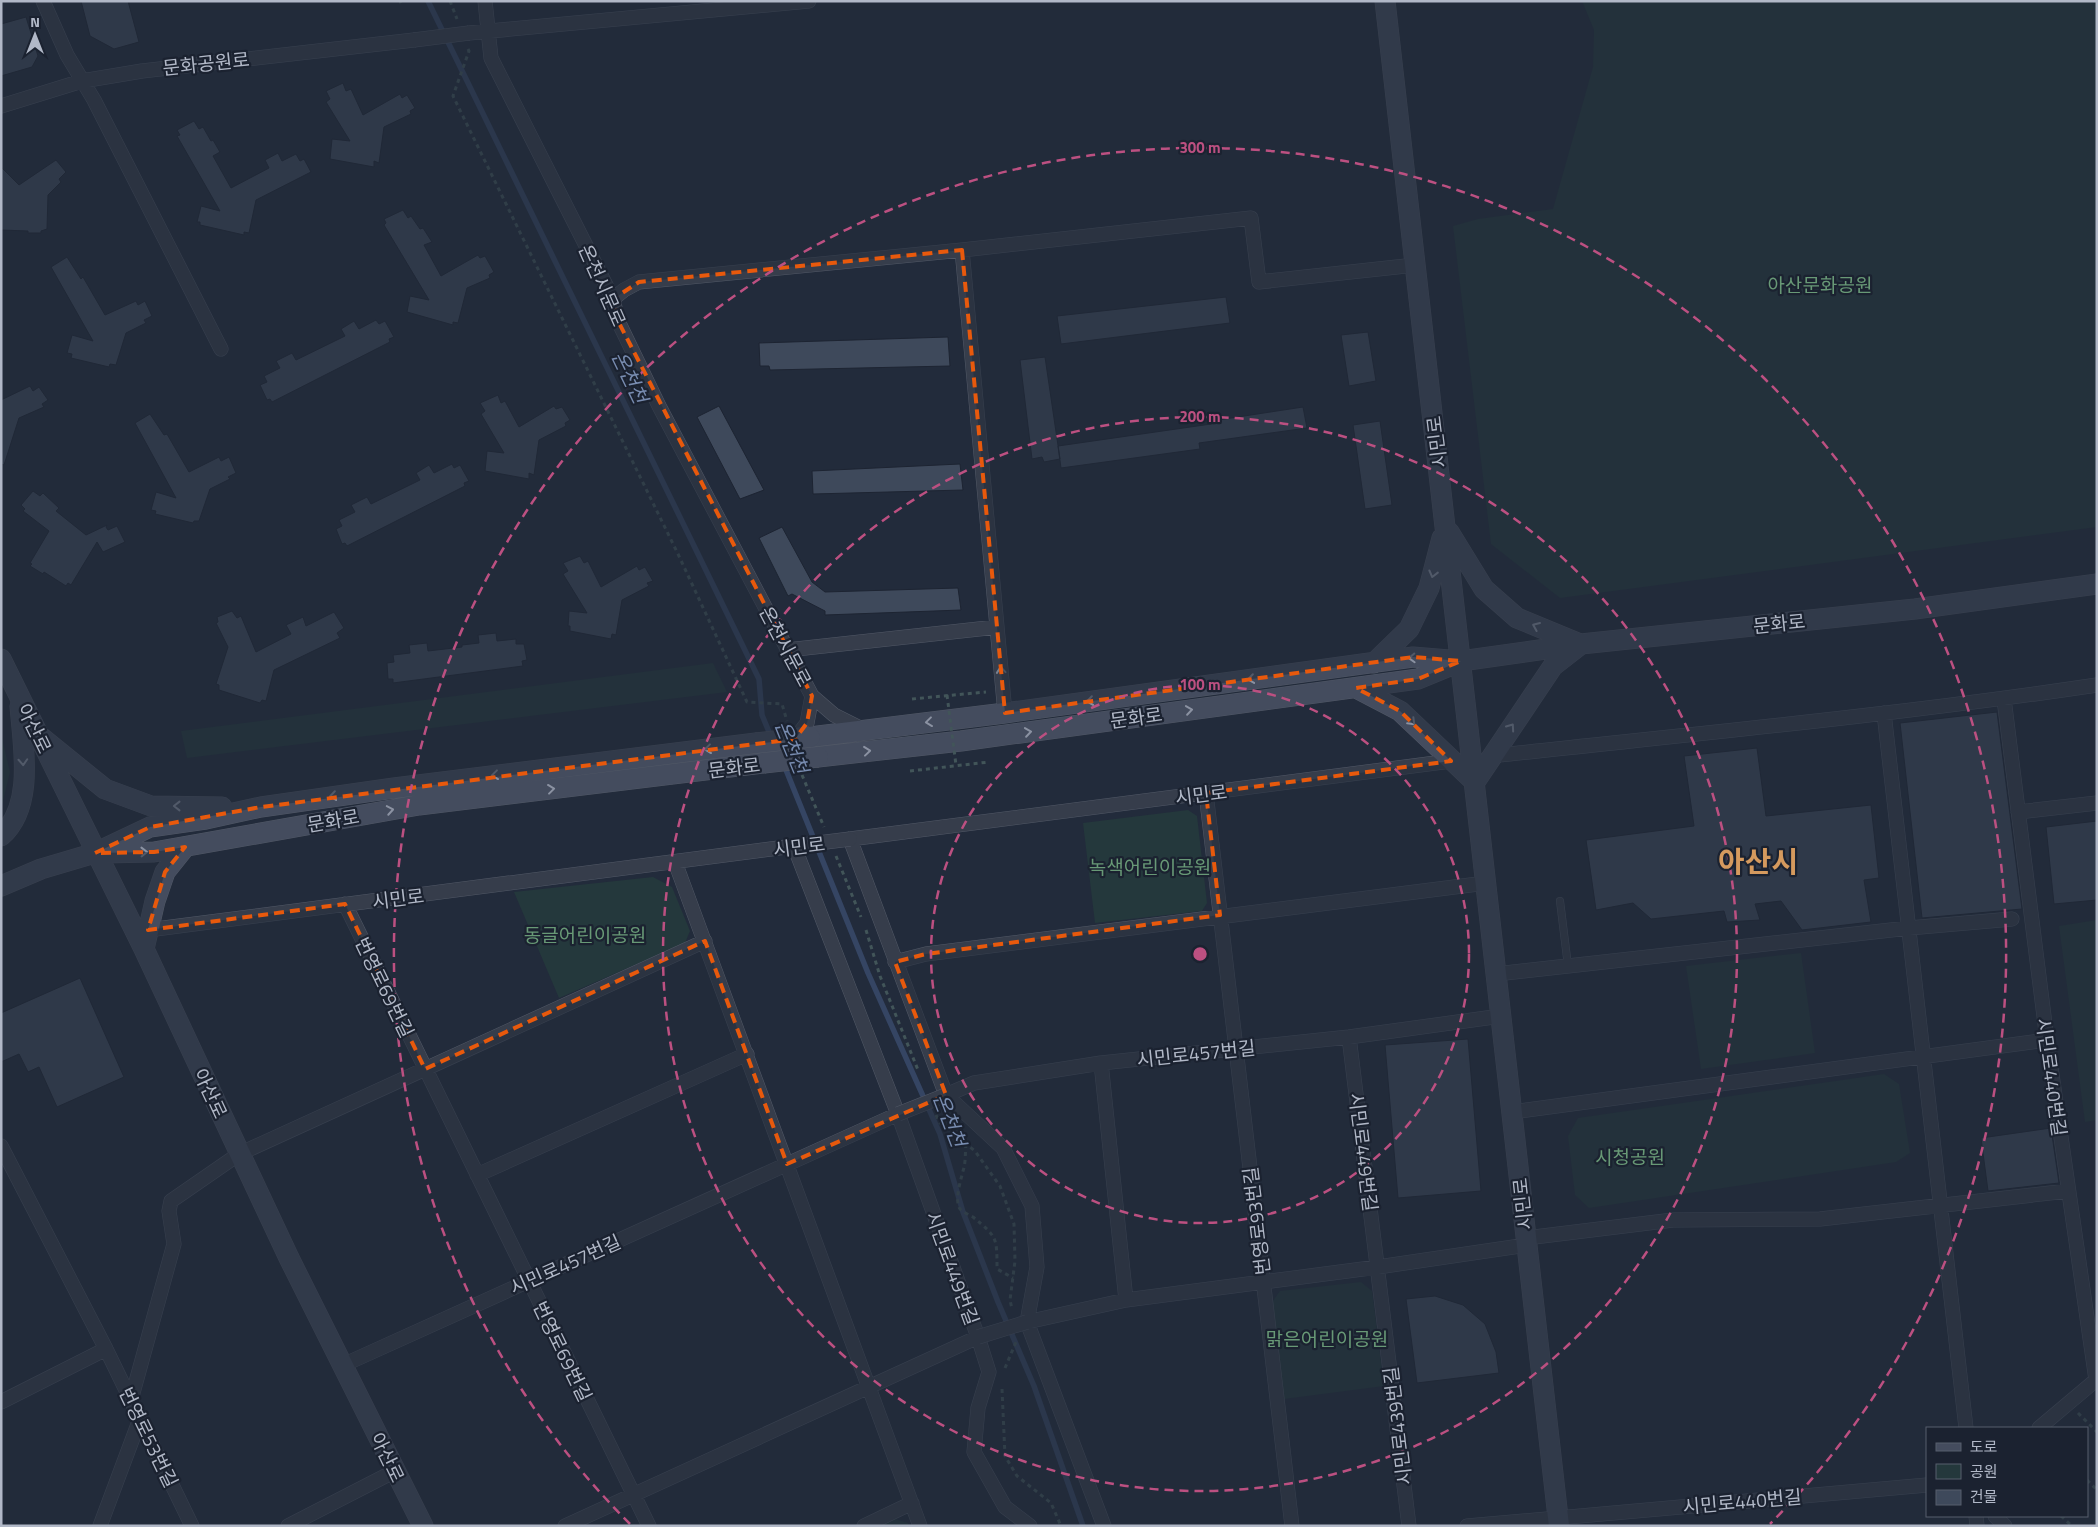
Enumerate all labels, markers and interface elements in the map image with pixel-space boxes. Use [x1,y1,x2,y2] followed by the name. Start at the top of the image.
[10,10,60,60] north arrow
[30,11,40,32] text: N
[161,44,251,82] street label: 문화공원로
[1179,136,1221,159] text: 300 m
[572,239,634,331] street label: 온천시문로
[1768,270,1872,299] park label: 아산문화공원
[604,345,657,411] water label: 온천천
[1179,405,1221,428] text: 200 m
[1418,414,1454,470] street label: 시민로
[1428,569,1439,578] one-way arrow
[753,601,819,691] street label: 온천시문로
[1751,606,1807,640] street label: 문화로
[1532,622,1541,632] one-way arrow
[1408,653,1416,664] one-way arrow
[996,666,1007,674] one-way arrow
[1179,673,1221,696] text: 100 m
[1247,673,1255,684] one-way arrow
[1086,695,1094,706] one-way arrow
[10,698,60,758] street label: 아산로
[1108,699,1164,735] street label: 문화로
[1185,705,1193,716] one-way arrow
[767,716,818,781] water label: 온천천
[925,716,933,727] one-way arrow
[1406,716,1415,725] one-way arrow
[1505,723,1514,733] one-way arrow
[1024,727,1032,738] one-way arrow
[704,743,712,754] one-way arrow
[863,746,871,757] one-way arrow
[706,749,762,785] street label: 문화로
[18,759,29,767] one-way arrow
[490,769,498,780] one-way arrow
[1173,776,1229,812] street label: 시민로
[548,784,556,795] one-way arrow
[329,790,337,801] one-way arrow
[173,801,181,811] one-way arrow
[305,801,361,839] street label: 문화로
[386,806,395,816] one-way arrow
[771,828,827,864] street label: 시민로
[1718,839,1798,883] district label: 아산시
[140,847,148,857] one-way arrow
[1089,852,1211,881] park label: 녹색어린이공원
[370,880,426,916] street label: 시민로
[524,920,646,949] park label: 동글어린이공원
[348,932,422,1042] street label: 번영로69번길
[1191,945,1209,963] centre of rings
[2029,1016,2075,1138] street label: 시민로440번길
[1135,1032,1257,1074] street label: 시민로457번길
[187,1063,235,1123] street label: 아산로
[926,1089,975,1154] water label: 온천천
[1342,1091,1386,1213] street label: 시민로449번길
[1595,1142,1665,1171] park label: 시청공원
[1235,1165,1277,1277] street label: 번영로93번길
[1505,1176,1539,1232] street label: 시민로
[919,1207,987,1329] street label: 시민로449번길
[505,1226,625,1302] street label: 시민로457번길
[526,1296,600,1406] street label: 번영로69번길
[1266,1324,1388,1353] park label: 맑은어린이공원
[1375,1365,1419,1487] street label: 시민로439번길
[112,1382,186,1492] street label: 번영로53번길
[363,1427,413,1487] street label: 아산로
[1926,1427,2088,1517] legend
[1970,1435,1998,1458] text: 도로
[1970,1460,1998,1483] text: 공원
[1681,1481,1803,1521] street label: 시민로440번길
[1970,1485,1998,1508] text: 건물

